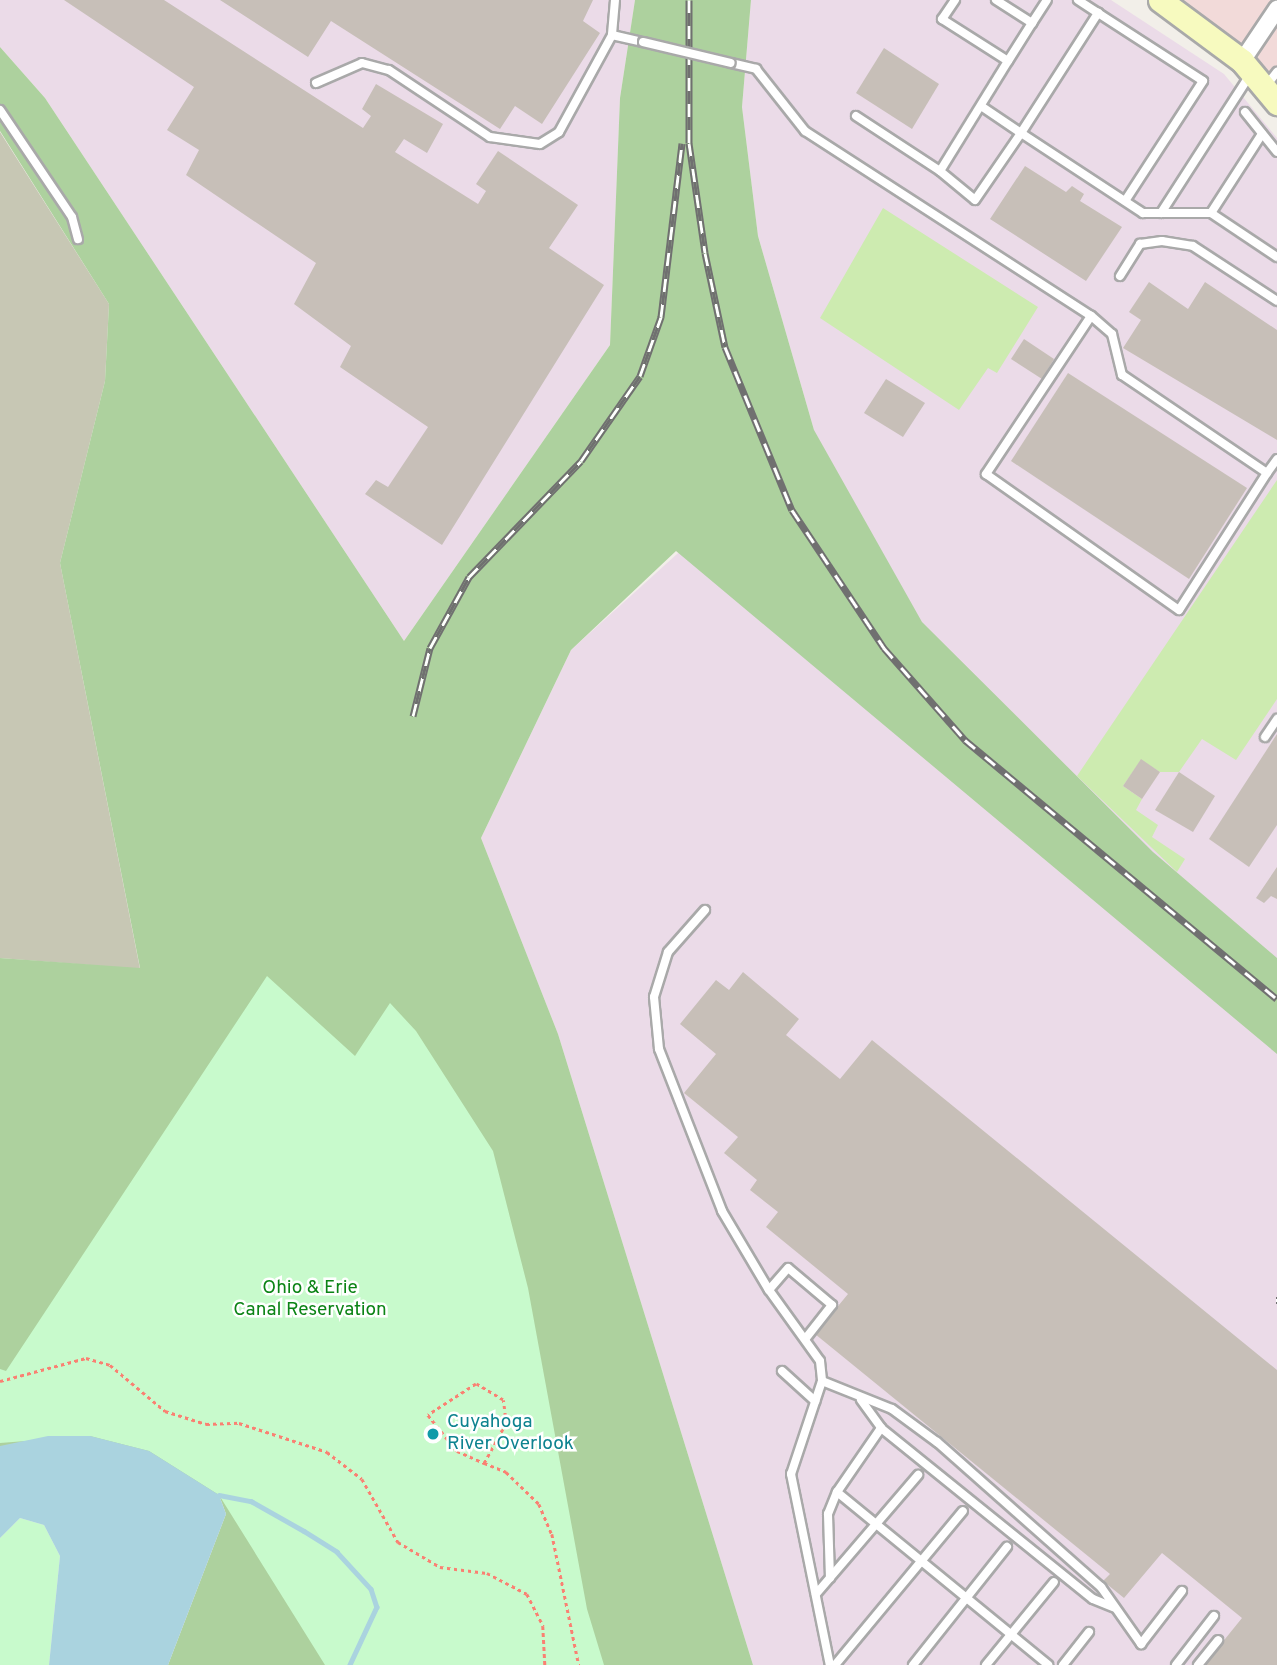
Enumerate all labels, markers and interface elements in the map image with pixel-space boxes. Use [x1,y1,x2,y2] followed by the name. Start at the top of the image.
[233,1278,387,1322] park label: Ohio & Erie Canal Reservation
[447,1412,574,1456] place label: Cuyahoga River Overlook
[425,1426,441,1442] marker: Cuyahoga River Overlook

